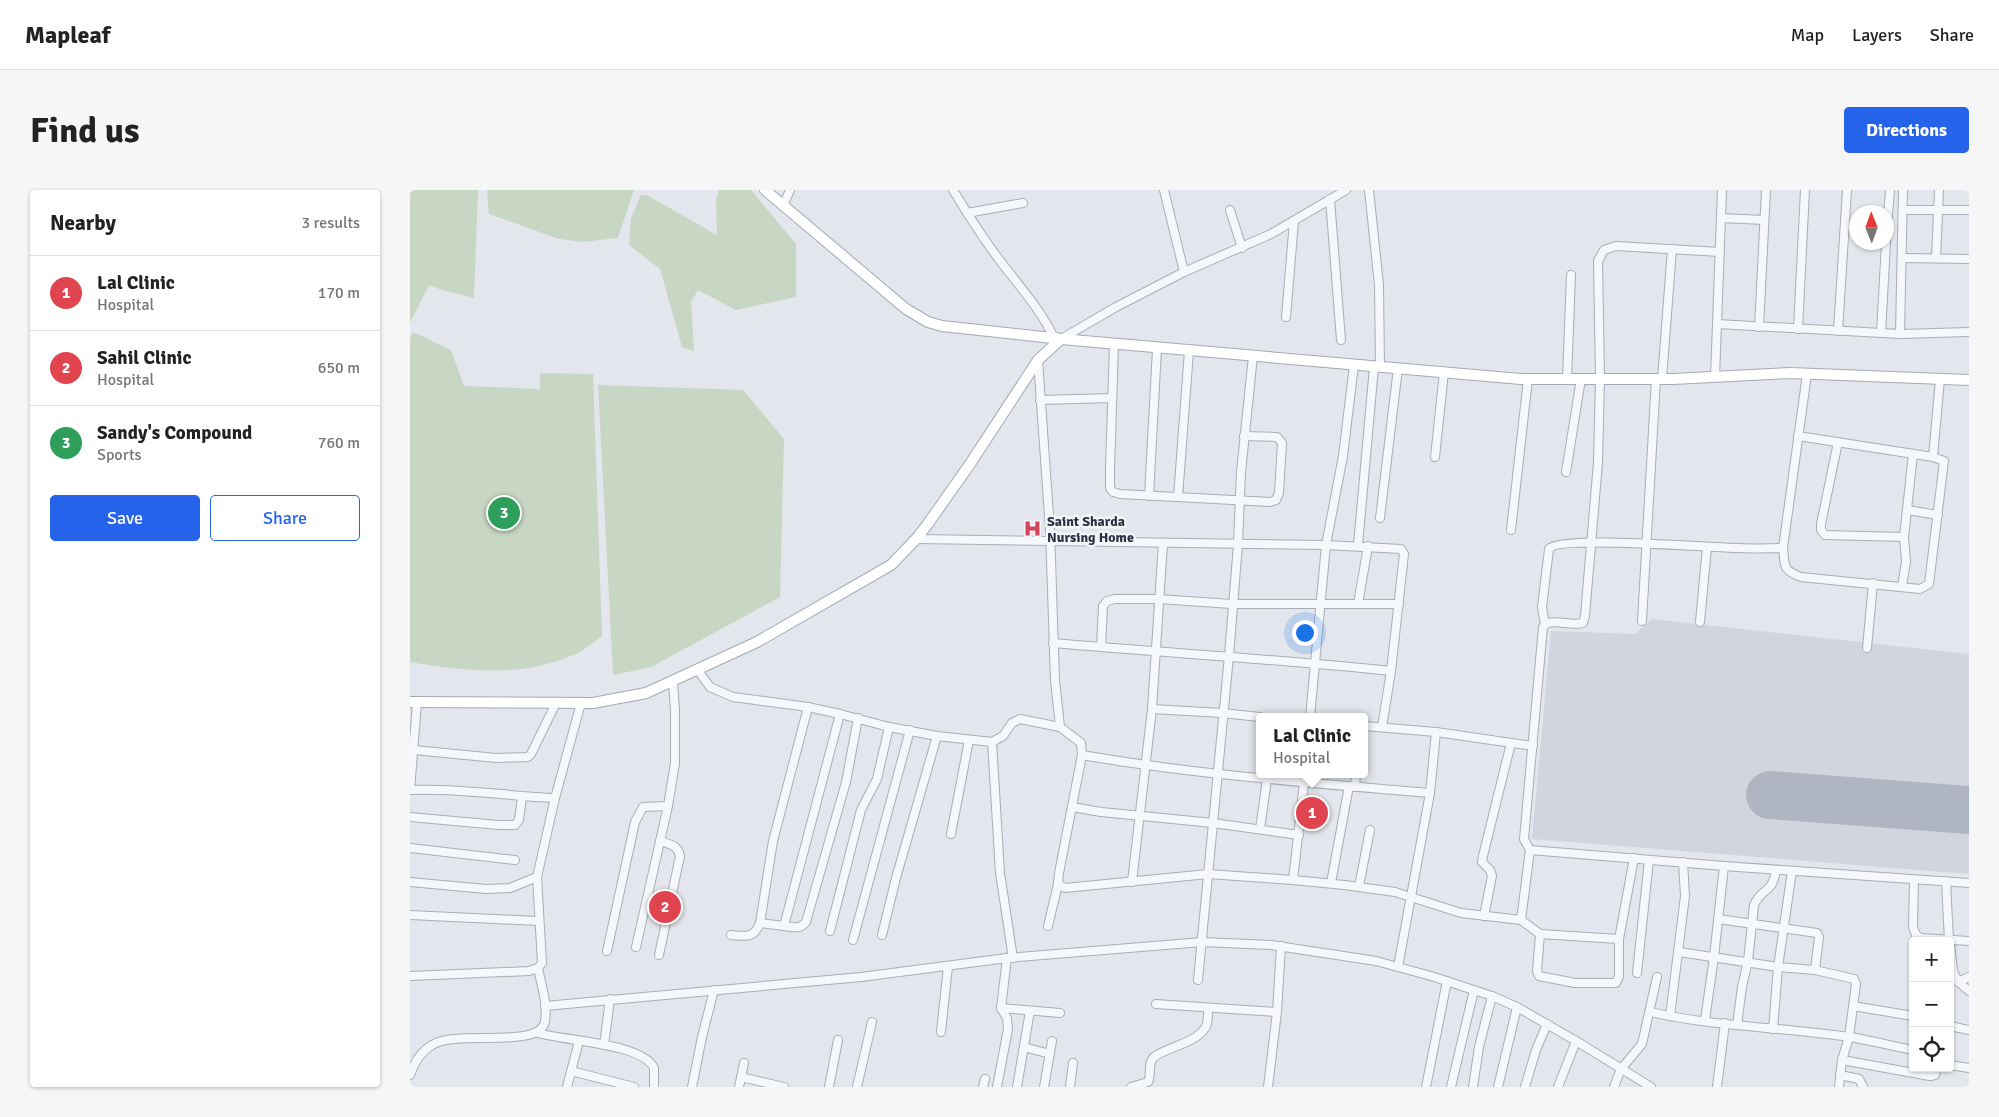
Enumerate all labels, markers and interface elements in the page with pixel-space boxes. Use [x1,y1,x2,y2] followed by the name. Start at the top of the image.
[25,20,110,50] text: Mapleaf
[1791,24,1824,46] text: Map
[1852,24,1902,46] text: Layers
[1930,24,1974,46] text: Share
[1844,107,1969,153] button: Directions
[30,109,140,152] text: Find us
[1849,205,1894,250] north arrow
[50,210,116,236] text: Nearby
[301,213,360,233] text: 3 results
[97,271,175,295] text: Lal Clinic
[62,283,70,303] text: 1
[318,283,360,303] text: 170 m
[97,295,154,315] text: Hospital
[97,346,191,370] text: Sahil Clinic
[62,358,70,378] text: 2
[318,358,360,378] text: 650 m
[97,370,154,390] text: Hospital
[97,421,252,445] text: Sandy's Compound
[62,433,70,453] text: 3
[318,433,360,453] text: 760 m
[97,445,142,465] text: Sports
[488,494,520,532] pin: 3
[50,495,200,541] button: Save
[210,495,360,541] button: Share
[1047,513,1134,546] place label: Saint Sharda Nursing Home
[1023,519,1043,539] hospital icon: Saint Sharda Nursing Home
[1292,620,1318,646] your location
[1256,713,1368,778] popup
[1273,724,1351,748] text: Lal Clinic
[1273,748,1330,768] text: Hospital
[1296,794,1328,832] pin: 1
[649,888,681,926] pin: 2
[1909,937,1954,1072] map controls
[1909,937,1954,982] button: +
[1909,982,1954,1027] button: −
[1909,1027,1954,1072] button: locate

